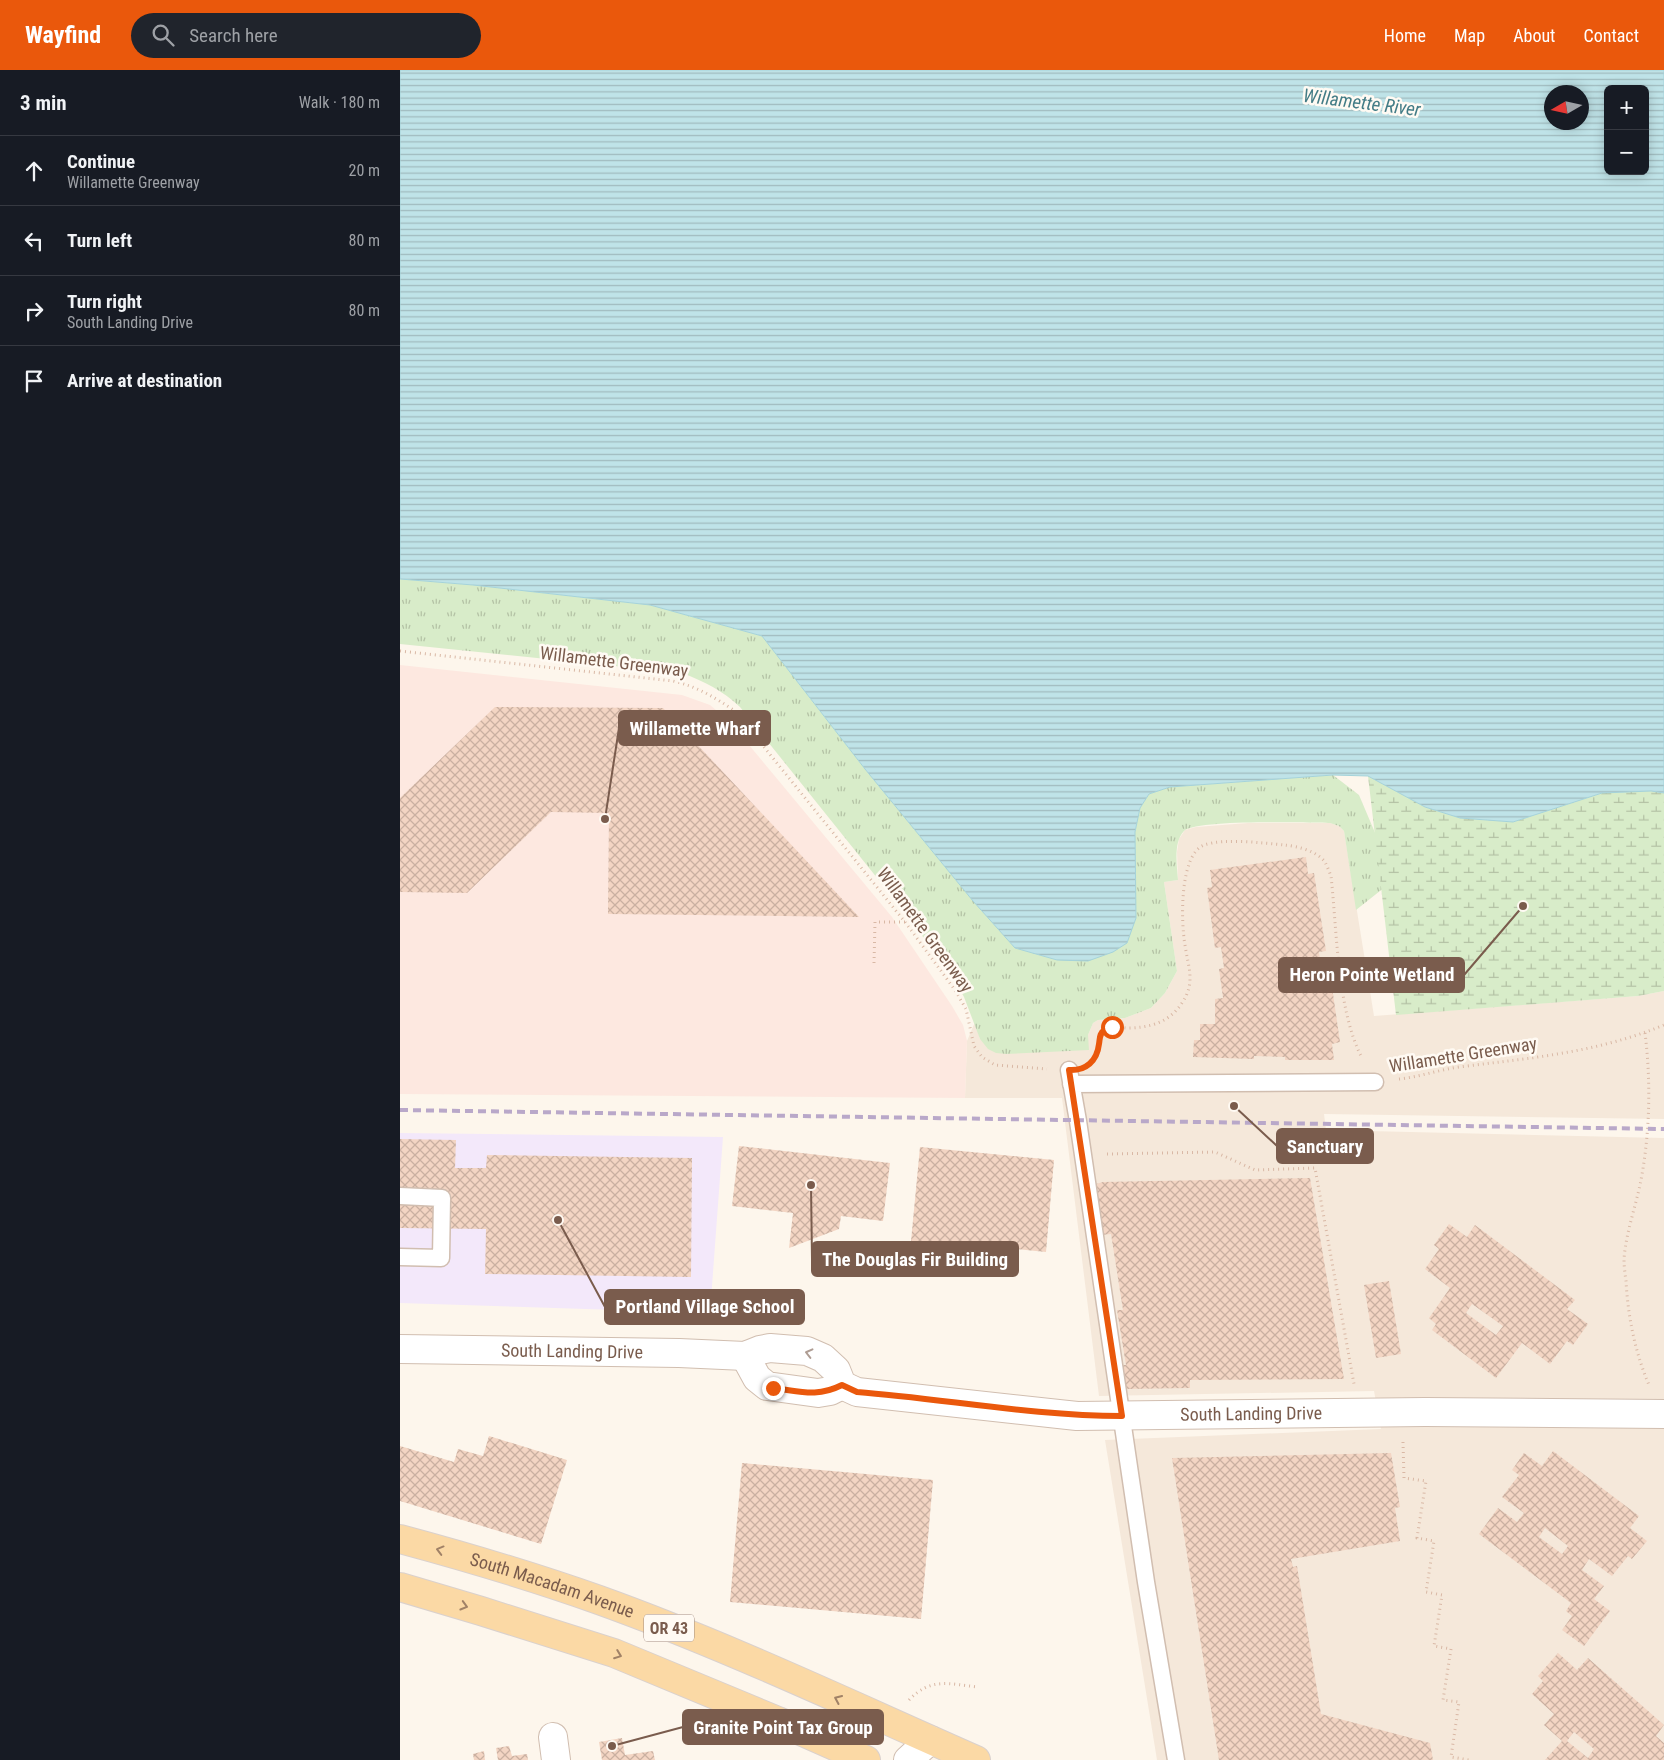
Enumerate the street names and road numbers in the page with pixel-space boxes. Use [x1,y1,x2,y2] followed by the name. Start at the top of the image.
[539,642,690,681] street label: Willamette Greenway
[873,863,978,997] street label: Willamette Greenway
[1388,1032,1539,1077] street label: Willamette Greenway
[501,1339,643,1362] street label: South Landing Drive
[1180,1402,1322,1425] street label: South Landing Drive
[468,1548,637,1622] street label: South Macadam Avenue
[644,1615,694,1642] road number: OR 43

